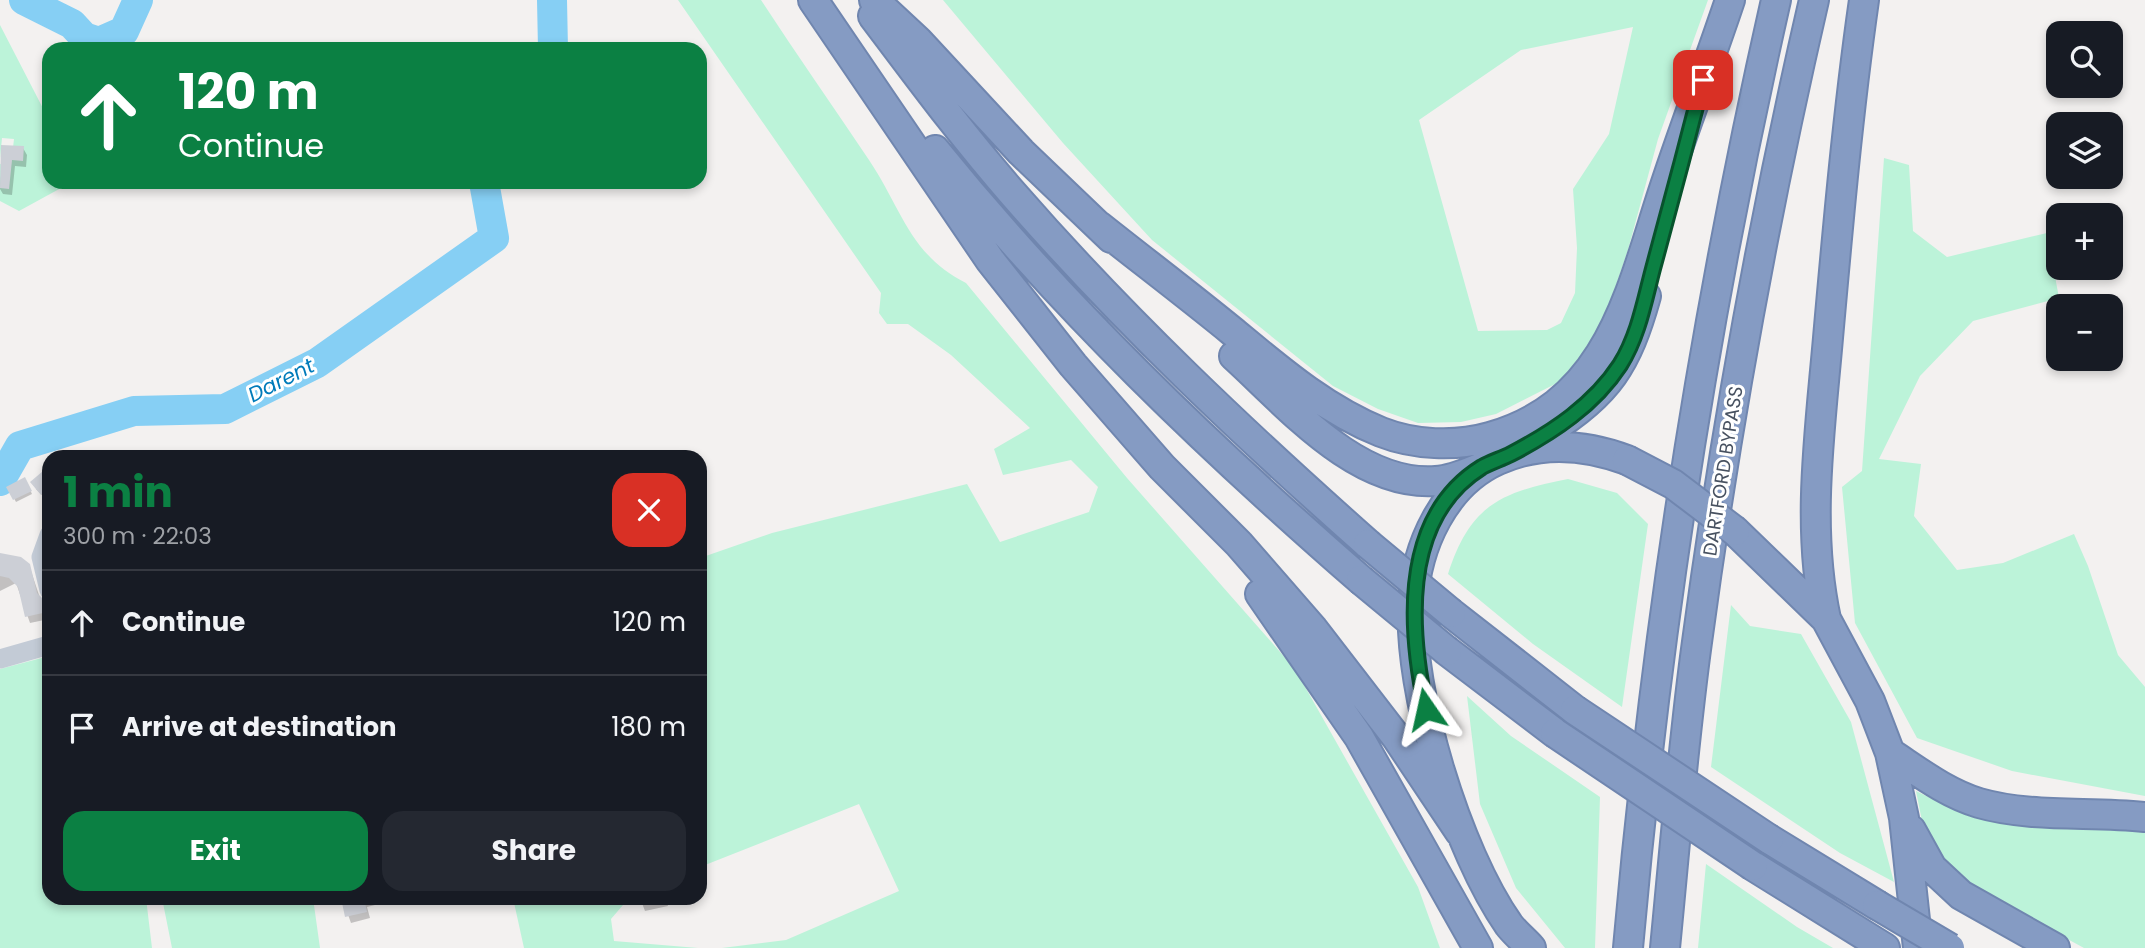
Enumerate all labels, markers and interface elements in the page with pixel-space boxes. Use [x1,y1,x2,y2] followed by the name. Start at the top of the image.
[2046,21,2123,371] map controls
[2046,21,2123,98] button: search
[1673,50,1733,110] pin
[178,58,319,126] text: 120 m
[1684,61,1722,99] icon: arrive
[63,70,154,161] icon: ahead
[2046,112,2123,189] button: layers
[178,123,324,168] text: Continue
[2046,203,2123,280] button: +
[2046,294,2123,371] button: −
[243,351,320,409] water label: Darent
[1696,384,1750,558] street label: DARTFORD BYPASS
[63,463,173,522] text: 1 min
[612,473,686,547] button: close
[63,520,212,552] text: 300 m · 22:03
[63,604,101,642] icon: ahead
[122,604,245,640] text: Continue
[613,604,686,640] text: 120 m
[1389,672,1463,746] position arrow
[63,709,101,747] icon: arrive
[122,709,397,745] text: Arrive at destination
[611,709,686,745] text: 180 m
[63,811,368,891] button: Exit
[382,811,686,891] button: Share

